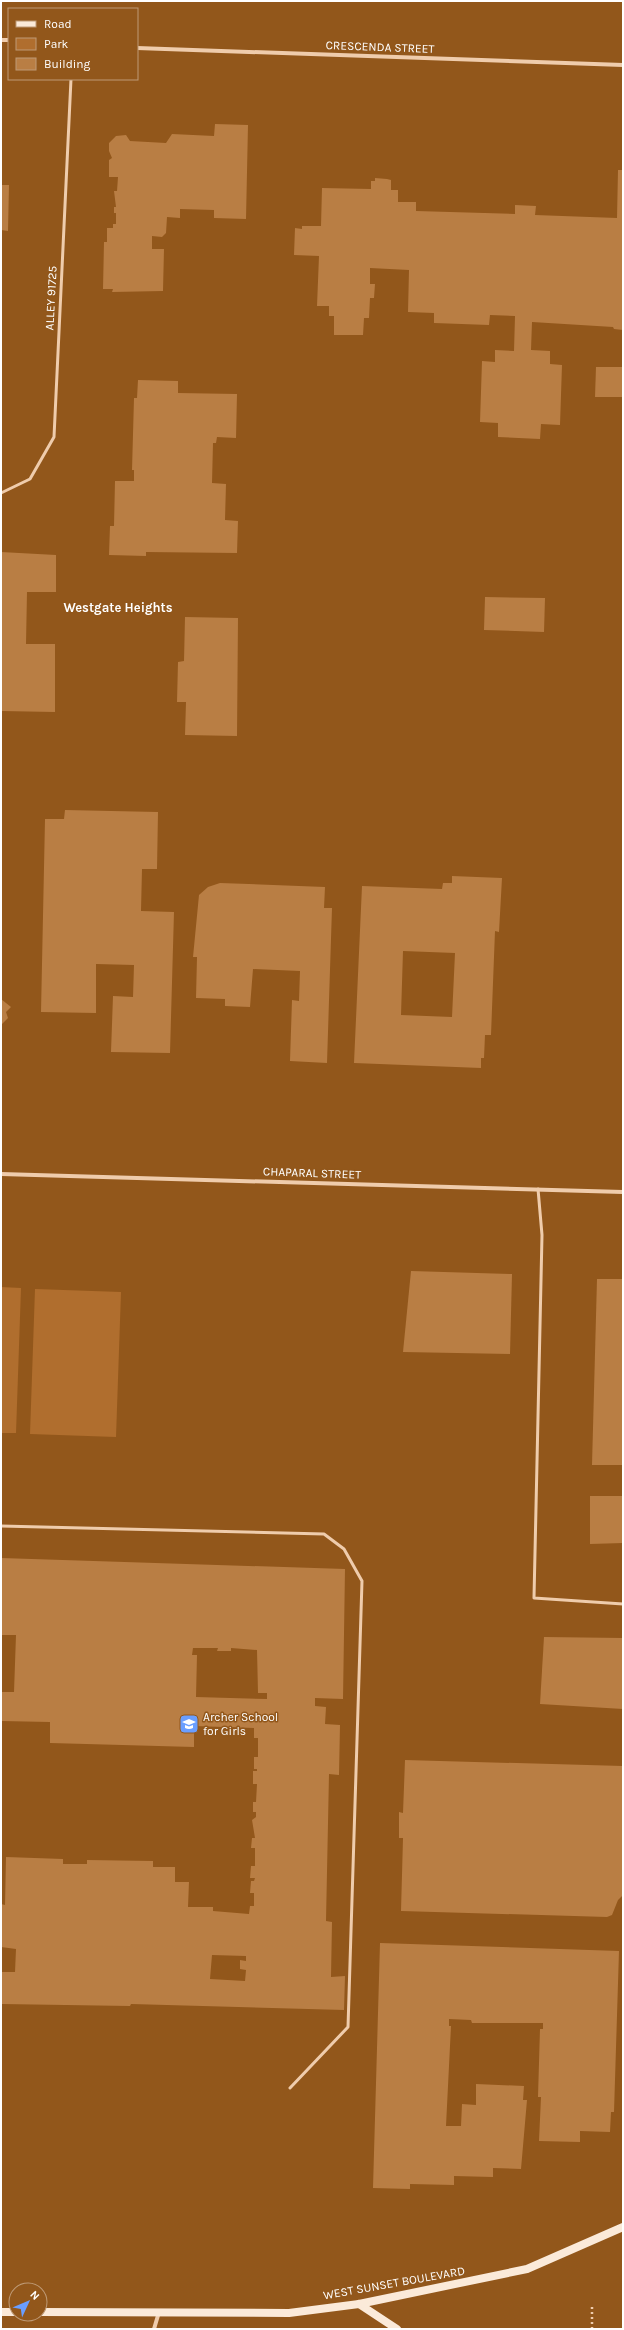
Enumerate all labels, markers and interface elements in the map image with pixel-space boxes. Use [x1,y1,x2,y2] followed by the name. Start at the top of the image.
[8,8,138,80] legend
[44,17,72,31] text: Road
[44,37,69,51] text: Park
[325,38,435,56] street label: CRESCENDA STREET
[44,57,91,71] text: Building
[42,265,60,331] street label: ALLEY 91725
[63,600,173,615] district label: Westgate Heights
[263,1164,361,1182] street label: CHAPARAL STREET
[203,1710,278,1738] place label: Archer School for Girls
[178,1713,200,1735] school or university icon: Archer School for Girls
[322,2264,466,2302] street label: WEST SUNSET BOULEVARD
[8,2282,48,2322] north arrow
[27,2288,42,2303] text: N

